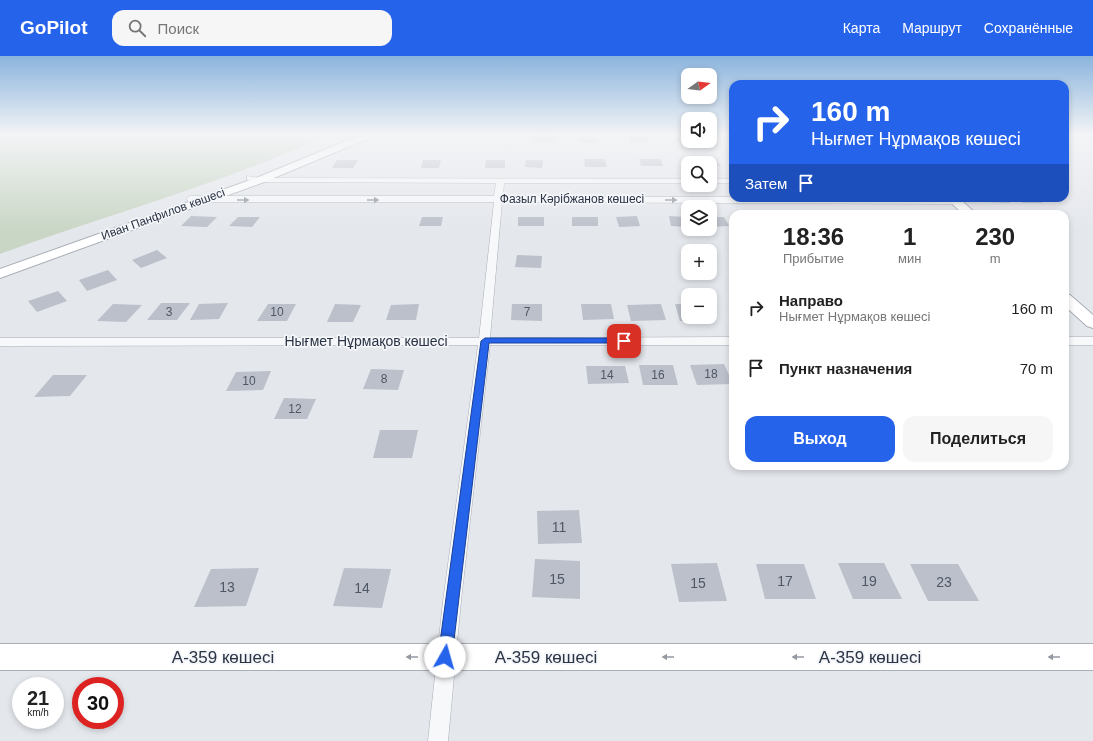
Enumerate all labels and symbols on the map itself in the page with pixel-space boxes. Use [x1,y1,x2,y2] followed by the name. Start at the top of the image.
[681,68,717,104] north arrow
[99,185,227,243] street label: Иван Панфилов көшесі
[500,192,644,206] street label: Фазыл Кәрібжанов көшесі
[237,197,250,203] one-way arrow
[367,197,380,203] one-way arrow
[665,197,678,203] one-way arrow
[166,305,173,319] house number: 3
[270,305,284,319] house number: 10
[524,305,531,319] house number: 7
[607,324,641,358] pin
[284,333,448,349] street label: Нығмет Нұрмақов көшесі
[704,367,718,381] house number: 18
[600,368,614,382] house number: 14
[651,368,665,382] house number: 16
[381,372,388,386] house number: 8
[242,374,256,388] house number: 10
[288,402,302,416] house number: 12
[552,519,566,535] house number: 11
[549,571,565,587] house number: 15
[777,573,793,589] house number: 17
[861,573,877,589] house number: 19
[936,574,952,590] house number: 23
[690,575,706,591] house number: 15
[219,579,235,595] house number: 13
[354,580,370,596] house number: 14
[424,636,466,678] position arrow
[172,648,274,667] street label: А-359 көшесі
[495,648,597,667] street label: А-359 көшесі
[819,648,921,667] street label: А-359 көшесі
[405,654,418,660] one-way arrow
[661,654,674,660] one-way arrow
[791,654,804,660] one-way arrow
[1047,654,1060,660] one-way arrow
[72,677,124,729] speed limit sign: 30

